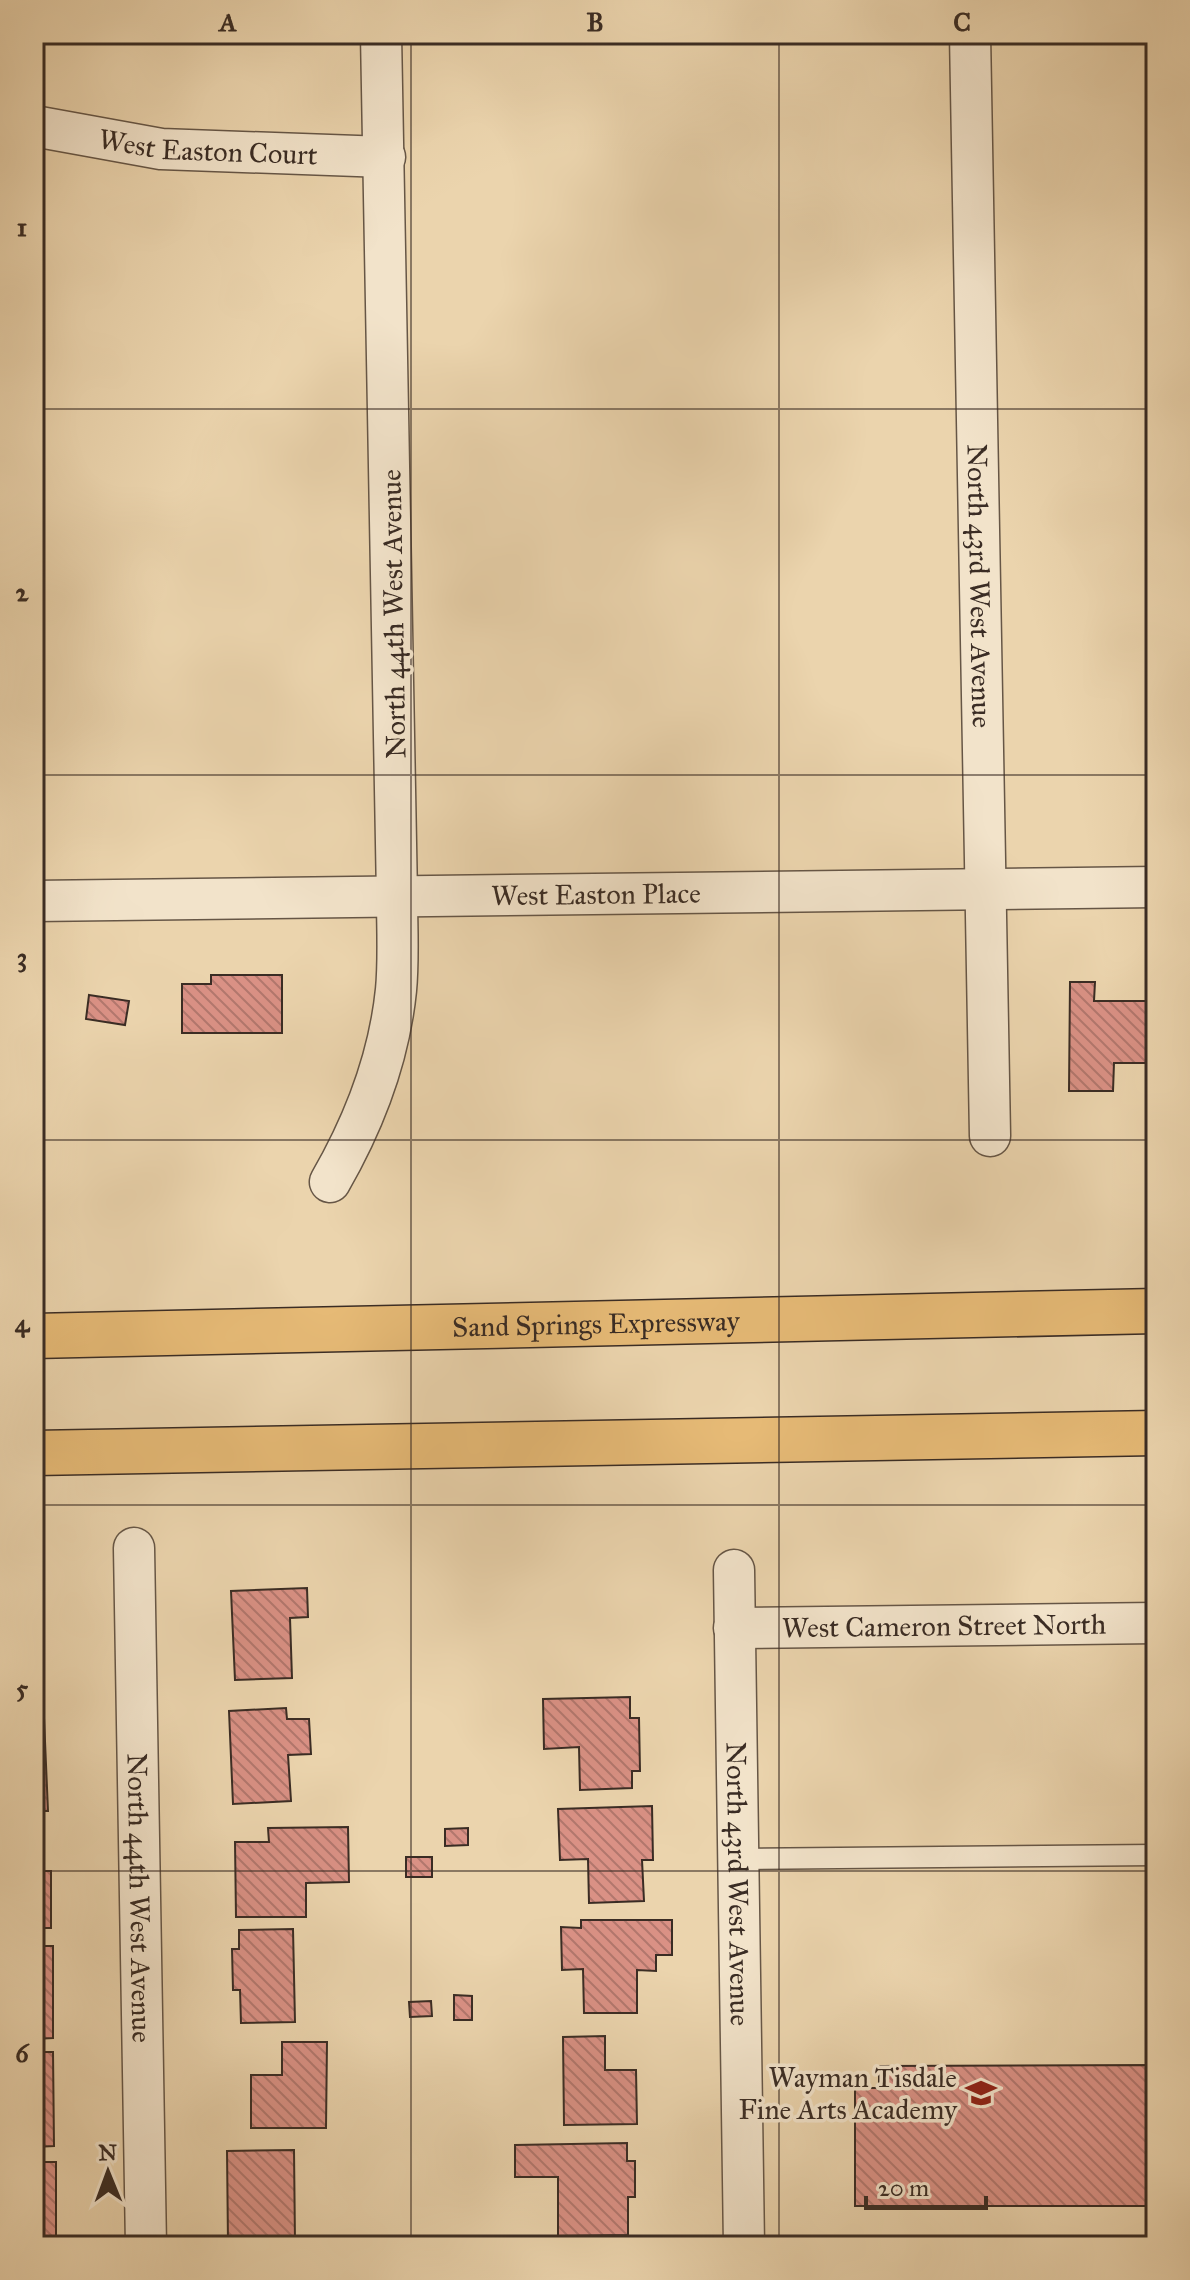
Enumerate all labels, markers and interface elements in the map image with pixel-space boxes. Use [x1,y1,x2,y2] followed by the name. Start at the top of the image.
[217,6,237,38] text: A
[586,6,604,38] text: B
[953,6,971,38] text: C
[96,121,318,173] street label: West Easton Court
[17,211,27,243] text: 1
[959,444,1000,728] street label: North 43rd West Avenue
[373,469,414,759] street label: North 44th West Avenue
[16,576,30,608] text: 2
[491,876,701,913] street label: West Easton Place
[17,941,27,973] text: 3
[452,1303,741,1345] street label: Sand Springs Expressway
[15,1307,31,1339] text: 4
[782,1607,1107,1645] street label: West Cameron Street North
[16,1672,29,1704] text: 5
[719,1742,758,2026] street label: North 43rd West Avenue
[120,1753,160,2043] street label: North 44th West Avenue
[15,2037,30,2069] text: 6
[738,2060,958,2127] place label: Wayman Tisdale Fine Arts Academy
[964,2076,998,2110] school or university icon: Wayman Tisdale Fine Arts Academy
[68,2132,148,2212] north arrow
[98,2139,118,2166] text: N
[866,2160,986,2210] scale bar
[878,2173,929,2203] text: 20 m

